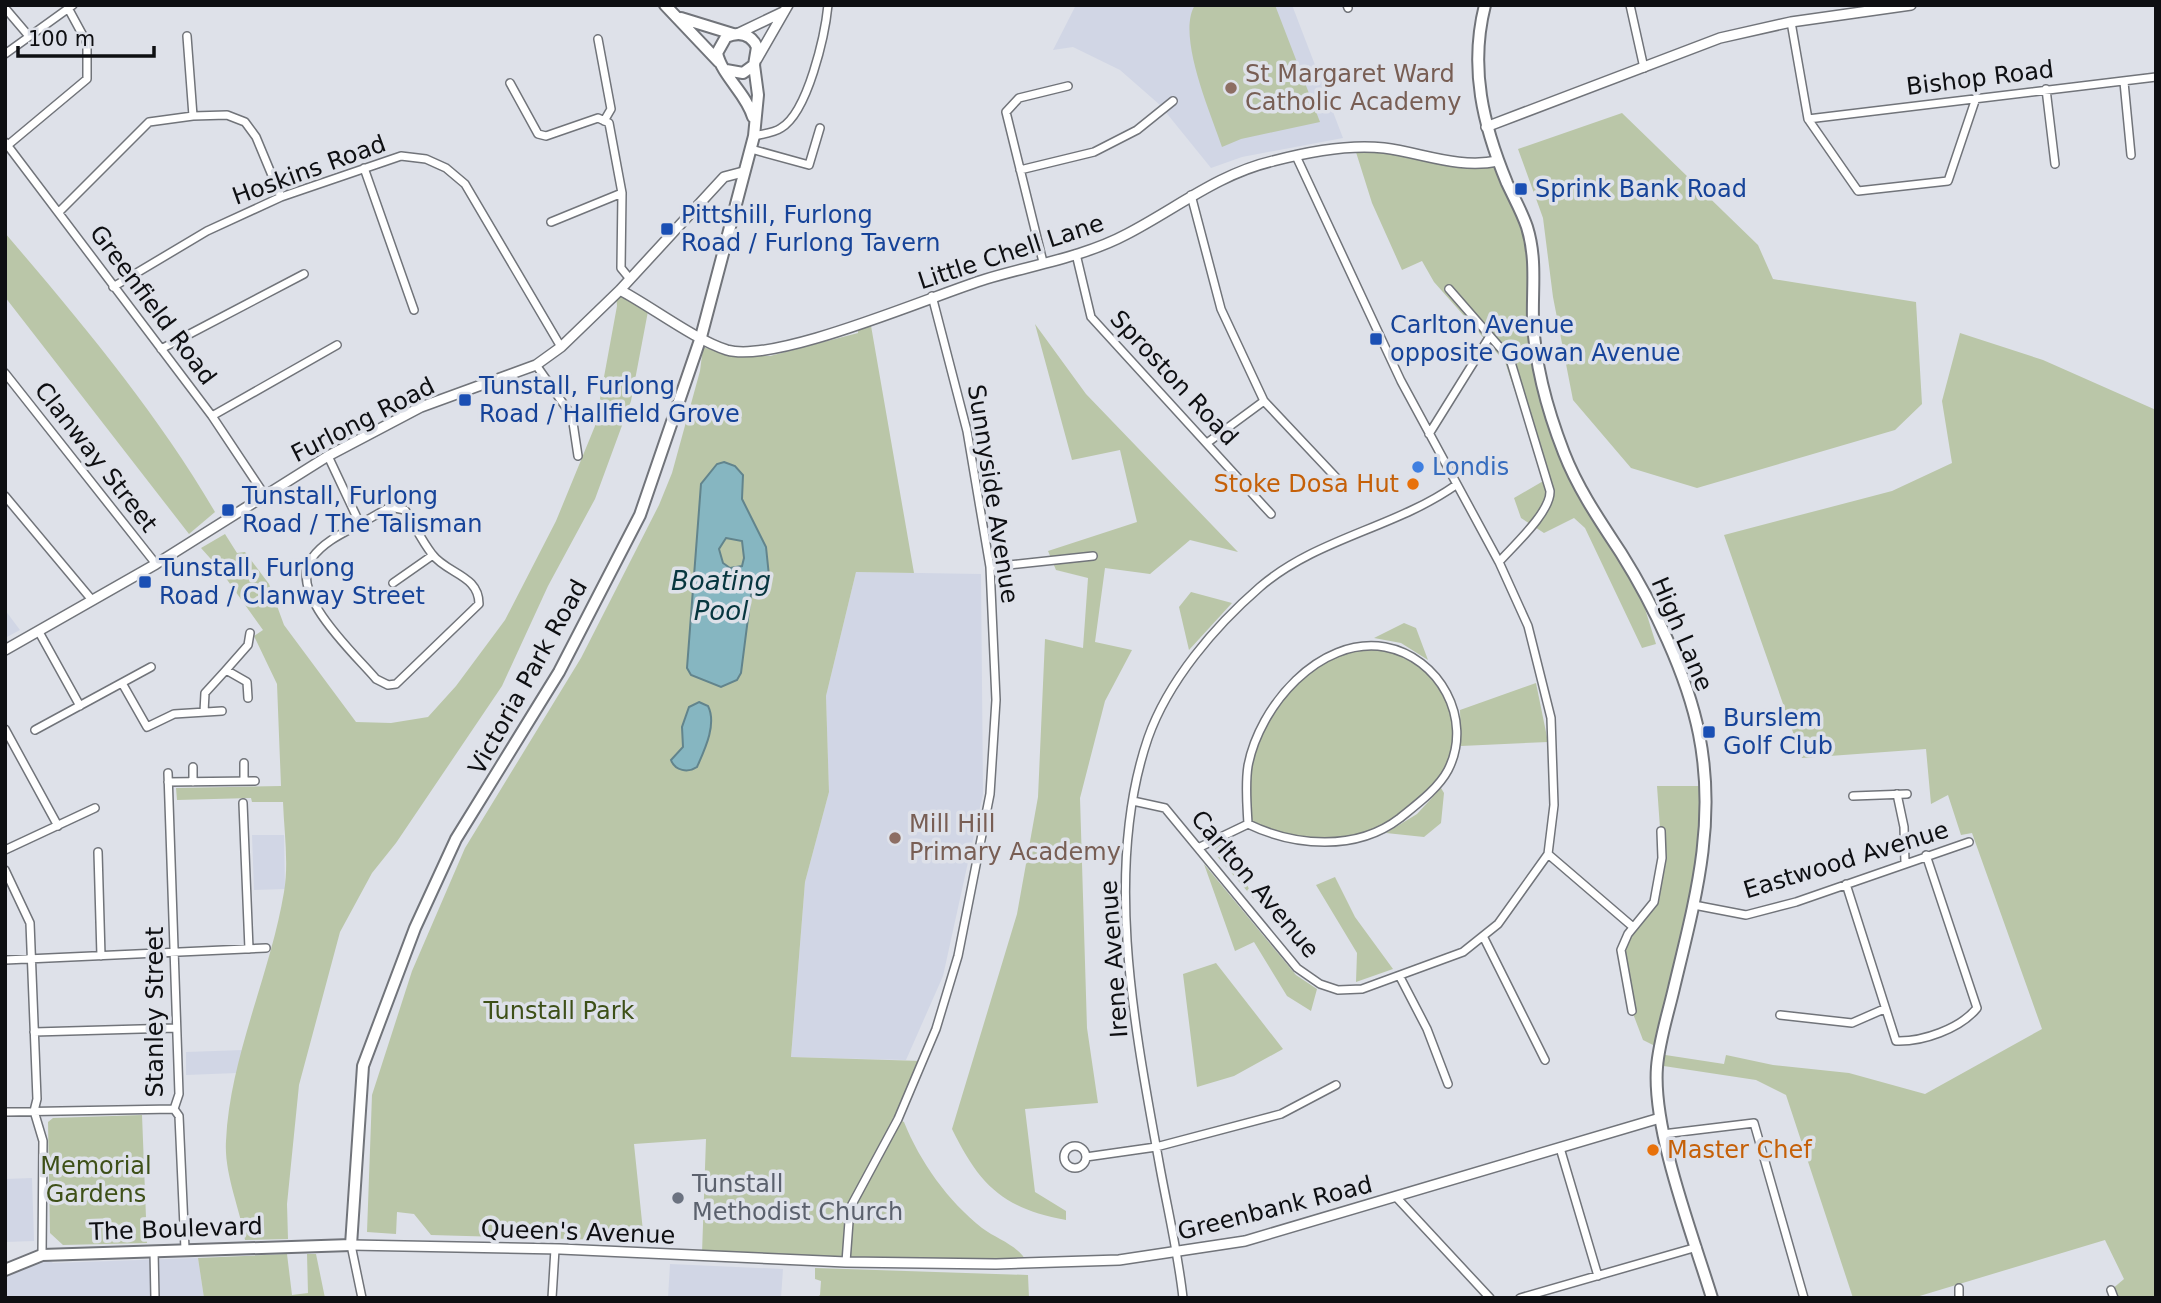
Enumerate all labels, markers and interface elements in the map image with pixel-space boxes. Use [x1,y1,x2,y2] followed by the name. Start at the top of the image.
[18,14,154,58] scale bar
[28,27,95,51] text: 100 m
[1905,55,2055,101] street label: Bishop Road
[1245,60,1461,116] place label: St Margaret Ward Catholic Academy
[1223,80,1239,96] marker: St Margaret Ward Catholic Academy
[228,129,390,211] street label: Hoskins Road
[1535,175,1747,203] place label: Sprink Bank Road
[1513,181,1529,197] marker: Sprink Bank Road
[681,201,941,257] place label: Pittshill, Furlong Road / Furlong Tavern
[915,209,1107,295] street label: Little Chell Lane
[84,220,222,390] street label: Greenfield Road
[659,221,675,237] marker: Pittshill, Furlong Road / Furlong Tavern
[1104,305,1244,451] street label: Sproston Road
[1390,311,1680,367] place label: Carlton Avenue opposite Gowan Avenue
[1368,331,1384,347] marker: Carlton Avenue opposite Gowan Avenue
[287,372,439,468] street label: Furlong Road
[478,372,740,428] place label: Tunstall, Furlong Road / Hallfield Grove
[29,376,163,538] street label: Clanway Street
[962,383,1024,605] street label: Sunnyside Avenue
[457,392,473,408] marker: Tunstall, Furlong Road / Hallfield Grove
[1432,453,1509,481] place label: Londis
[1410,459,1426,475] marker: Londis
[1214,470,1399,498] place label: Stoke Dosa Hut
[1405,476,1421,492] marker: Stoke Dosa Hut
[241,482,482,538] place label: Tunstall, Furlong Road / The Talisman
[220,502,236,518] marker: Tunstall, Furlong Road / The Talisman
[158,554,425,610] place label: Tunstall, Furlong Road / Clanway Street
[671,566,771,626] water label: Boating Pool
[1646,573,1718,695] street label: High Lane
[137,574,153,590] marker: Tunstall, Furlong Road / Clanway Street
[463,575,593,779] street label: Victoria Park Road
[1723,704,1833,760] place label: Burslem Golf Club
[1701,724,1717,740] marker: Burslem Golf Club
[1185,804,1325,964] street label: Carlton Avenue
[909,810,1121,866] place label: Mill Hill Primary Academy
[1740,816,1952,904] street label: Eastwood Avenue
[887,830,903,846] marker: Mill Hill Primary Academy
[1095,879,1133,1039] street label: Irene Avenue
[141,927,169,1097] street label: Stanley Street
[483,997,635,1025] park label: Tunstall Park
[1667,1136,1812,1164] place label: Master Chef
[1645,1142,1661,1158] marker: Master Chef
[40,1152,152,1208] park label: Memorial Gardens
[691,1170,903,1226] place label: Tunstall Methodist Church
[1175,1170,1375,1246] street label: Greenbank Road
[670,1190,686,1206] marker: Tunstall Methodist Church
[88,1212,263,1246] street label: The Boulevard
[480,1215,676,1249] street label: Queen's Avenue

